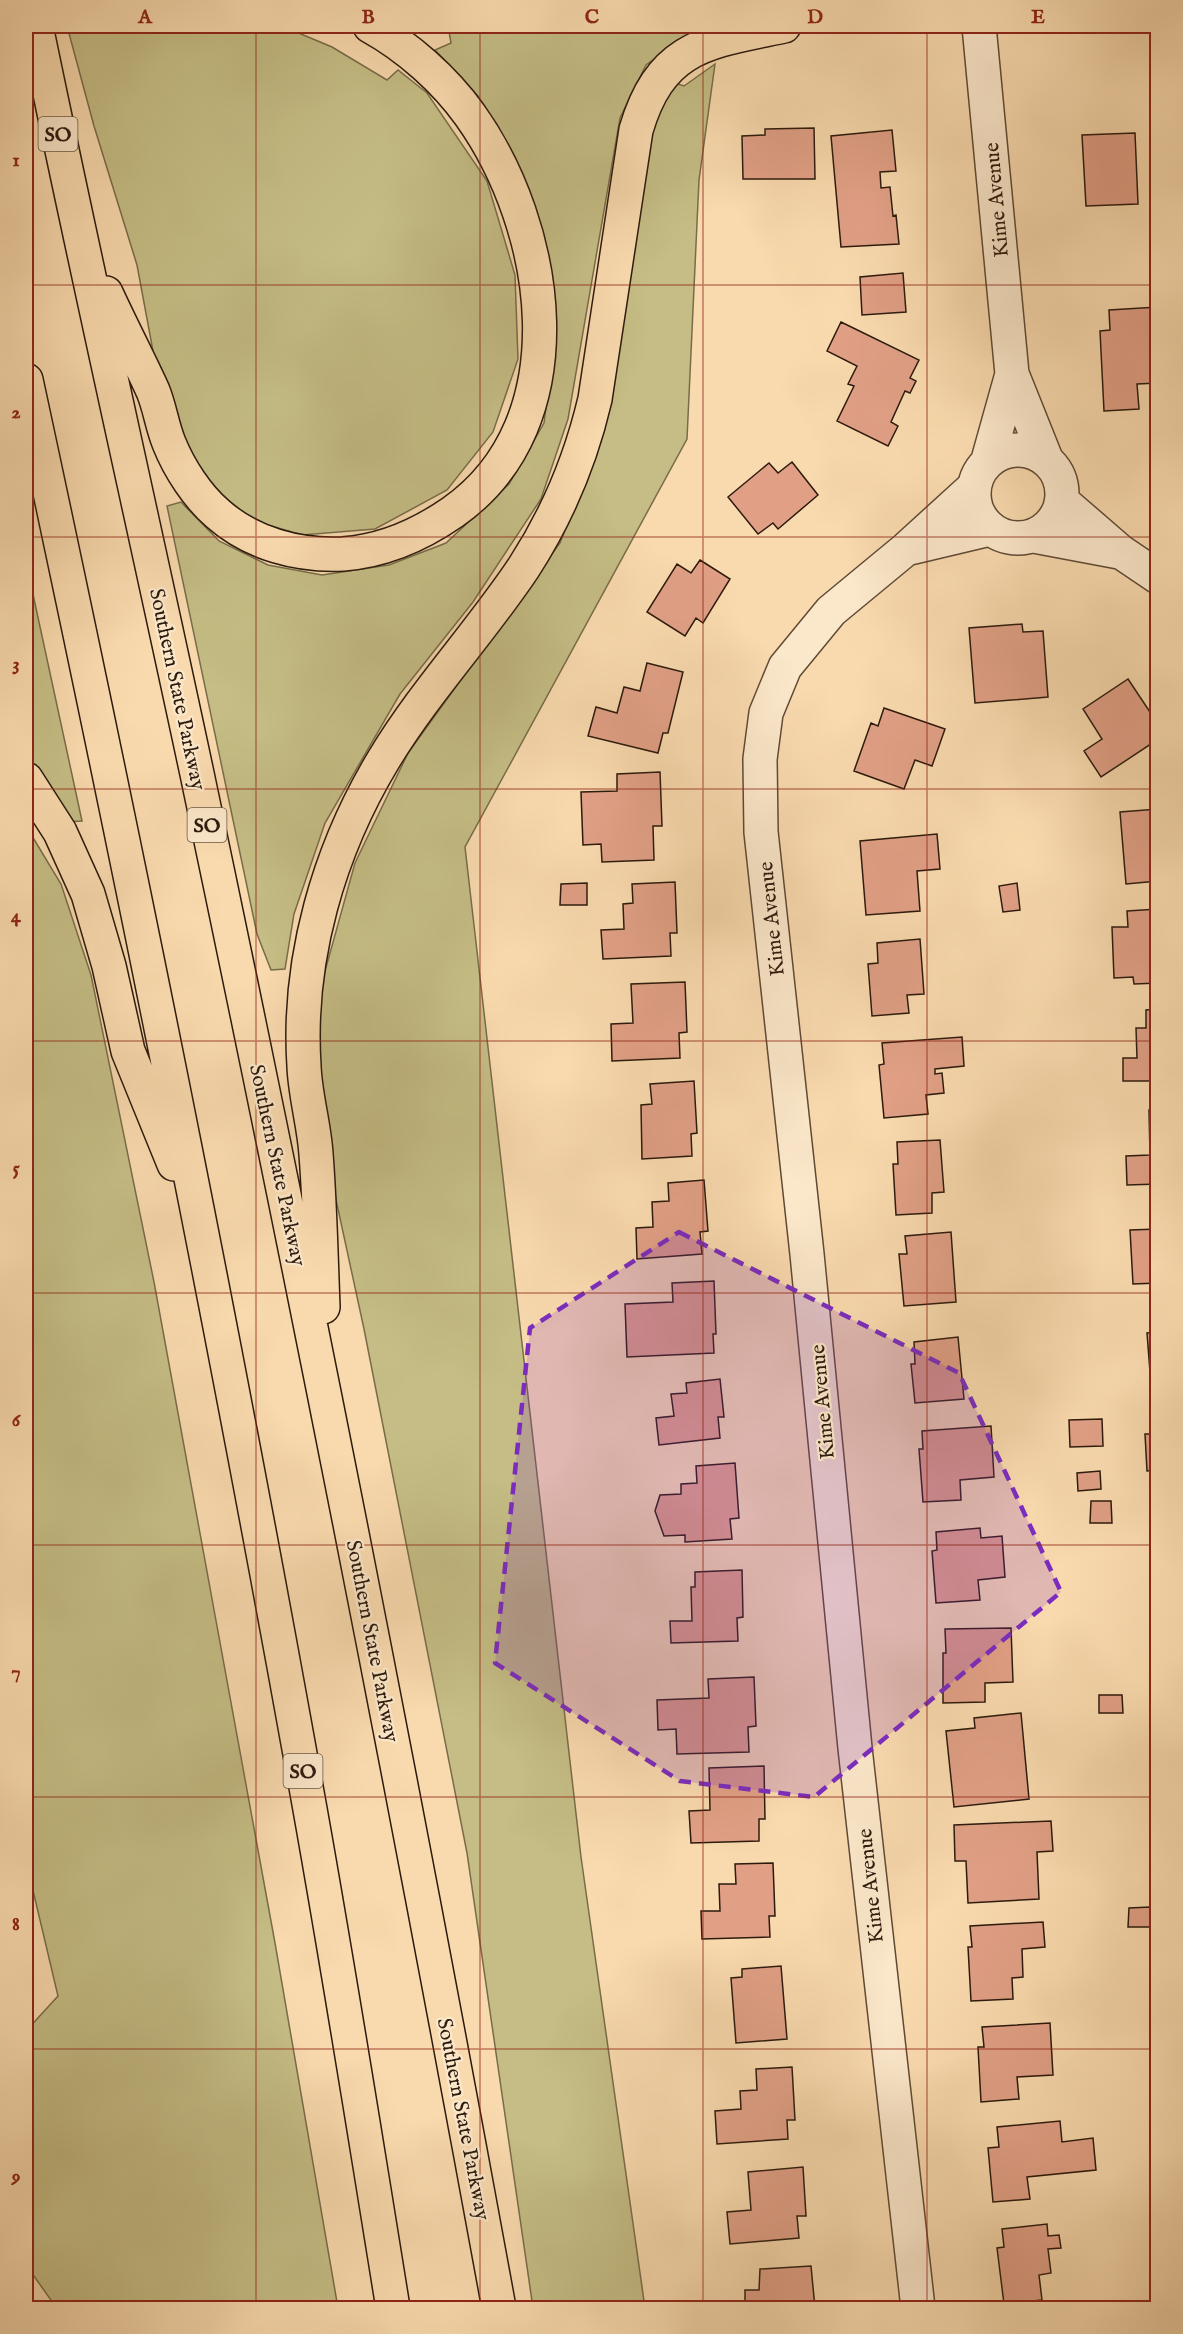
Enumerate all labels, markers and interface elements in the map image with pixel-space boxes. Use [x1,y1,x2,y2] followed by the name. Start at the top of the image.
[137,5,153,30] text: A
[361,5,375,30] text: B
[585,5,599,30] text: C
[807,5,823,30] text: D
[1031,5,1045,30] text: E
[38,117,78,151] road number: SO
[979,141,1016,259] street label: Kime Avenue
[12,148,20,173] text: 1
[11,400,21,425] text: 2
[142,586,211,793] street label: Southern State Parkway
[12,652,20,677] text: 3
[188,808,226,842] road number: SO
[753,860,792,978] street label: Kime Avenue
[11,904,22,929] text: 4
[242,1062,311,1269] street label: Southern State Parkway
[12,1156,20,1181] text: 5
[805,1343,842,1461] street label: Kime Avenue
[12,1408,22,1433] text: 6
[339,1538,405,1745] street label: Southern State Parkway
[11,1660,21,1685] text: 7
[284,1754,322,1788] road number: SO
[852,1827,891,1945] street label: Kime Avenue
[12,1912,20,1937] text: 8
[430,2016,496,2223] street label: Southern State Parkway
[11,2164,21,2189] text: 9

